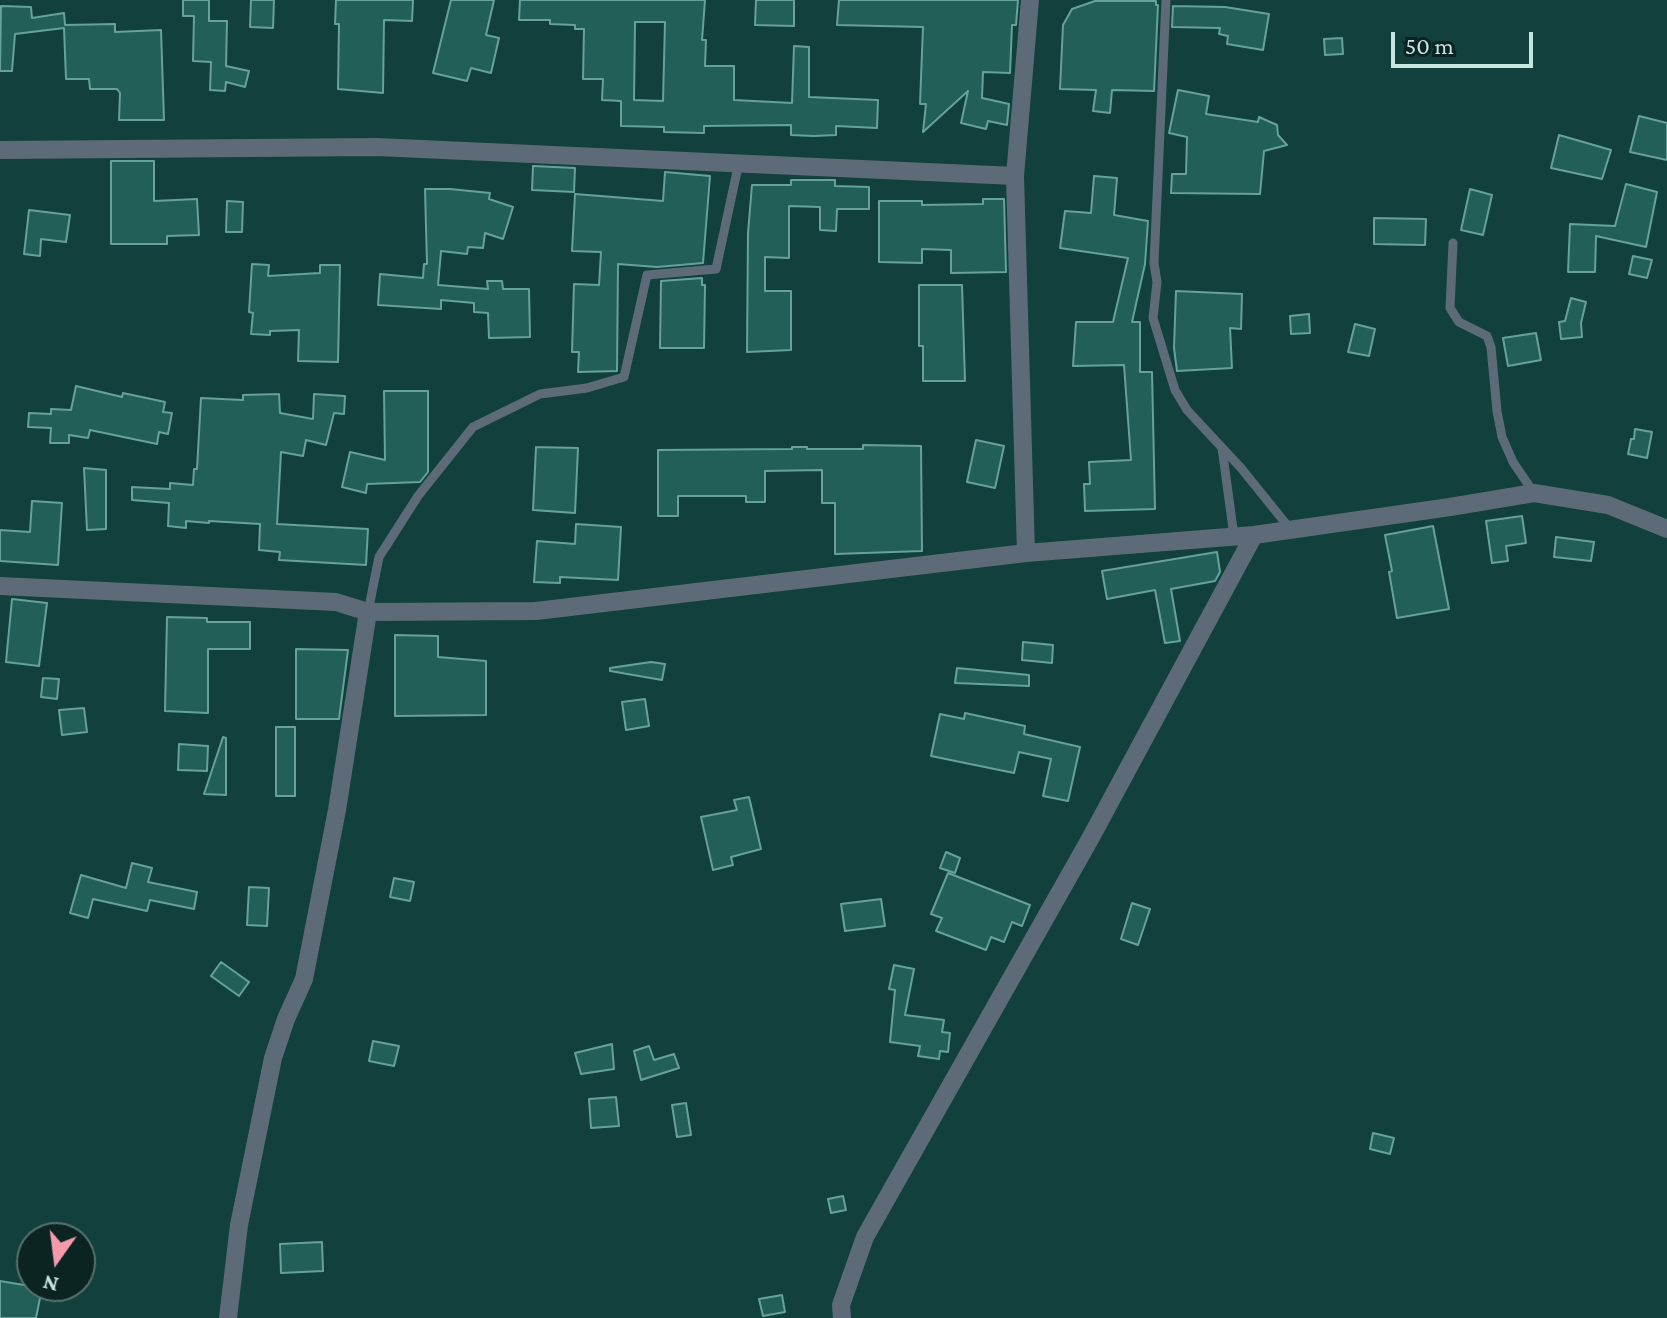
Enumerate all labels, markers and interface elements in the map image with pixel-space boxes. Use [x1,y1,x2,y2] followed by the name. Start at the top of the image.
[1395,16,1537,66] scale bar
[1405,32,1454,59] text: 50 m
[16,1222,96,1302] north arrow
[40,1270,61,1298] text: N

